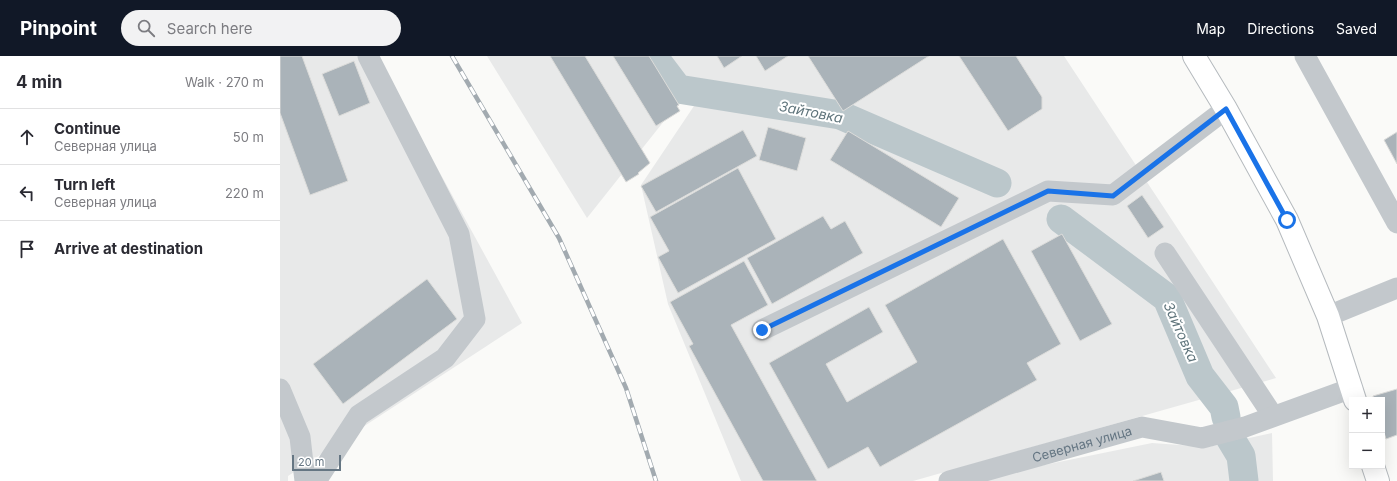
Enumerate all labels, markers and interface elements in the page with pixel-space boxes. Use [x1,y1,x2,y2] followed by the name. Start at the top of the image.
[121,10,401,46] search box
[20,17,97,40] text: Pinpoint
[135,17,157,39] icon: search
[167,19,253,38] text: Search here
[1196,20,1225,37] text: Map
[1247,20,1314,37] text: Directions
[1336,20,1377,37] text: Saved
[16,72,62,92] text: 4 min
[185,74,264,90] text: Walk · 270 m
[778,97,845,126] water label: Зайтовка
[54,119,121,138] text: Continue
[16,126,38,148] icon: ahead
[233,129,264,145] text: 50 m
[54,138,157,154] text: Северная улица
[54,175,115,194] text: Turn left
[16,182,38,204] icon: left
[225,185,264,201] text: 220 m
[54,194,157,210] text: Северная улица
[1278,211,1296,229] route start
[16,238,38,260] icon: arrive
[54,239,203,258] text: Arrive at destination
[1161,299,1202,365] water label: Зайтовка
[753,321,771,339] route end
[1349,397,1385,469] map controls
[1349,397,1385,433] button: +
[1030,422,1134,465] street label: Северная улица
[1349,433,1385,469] button: −
[292,453,341,472] scale bar
[298,455,324,469] text: 20 m

